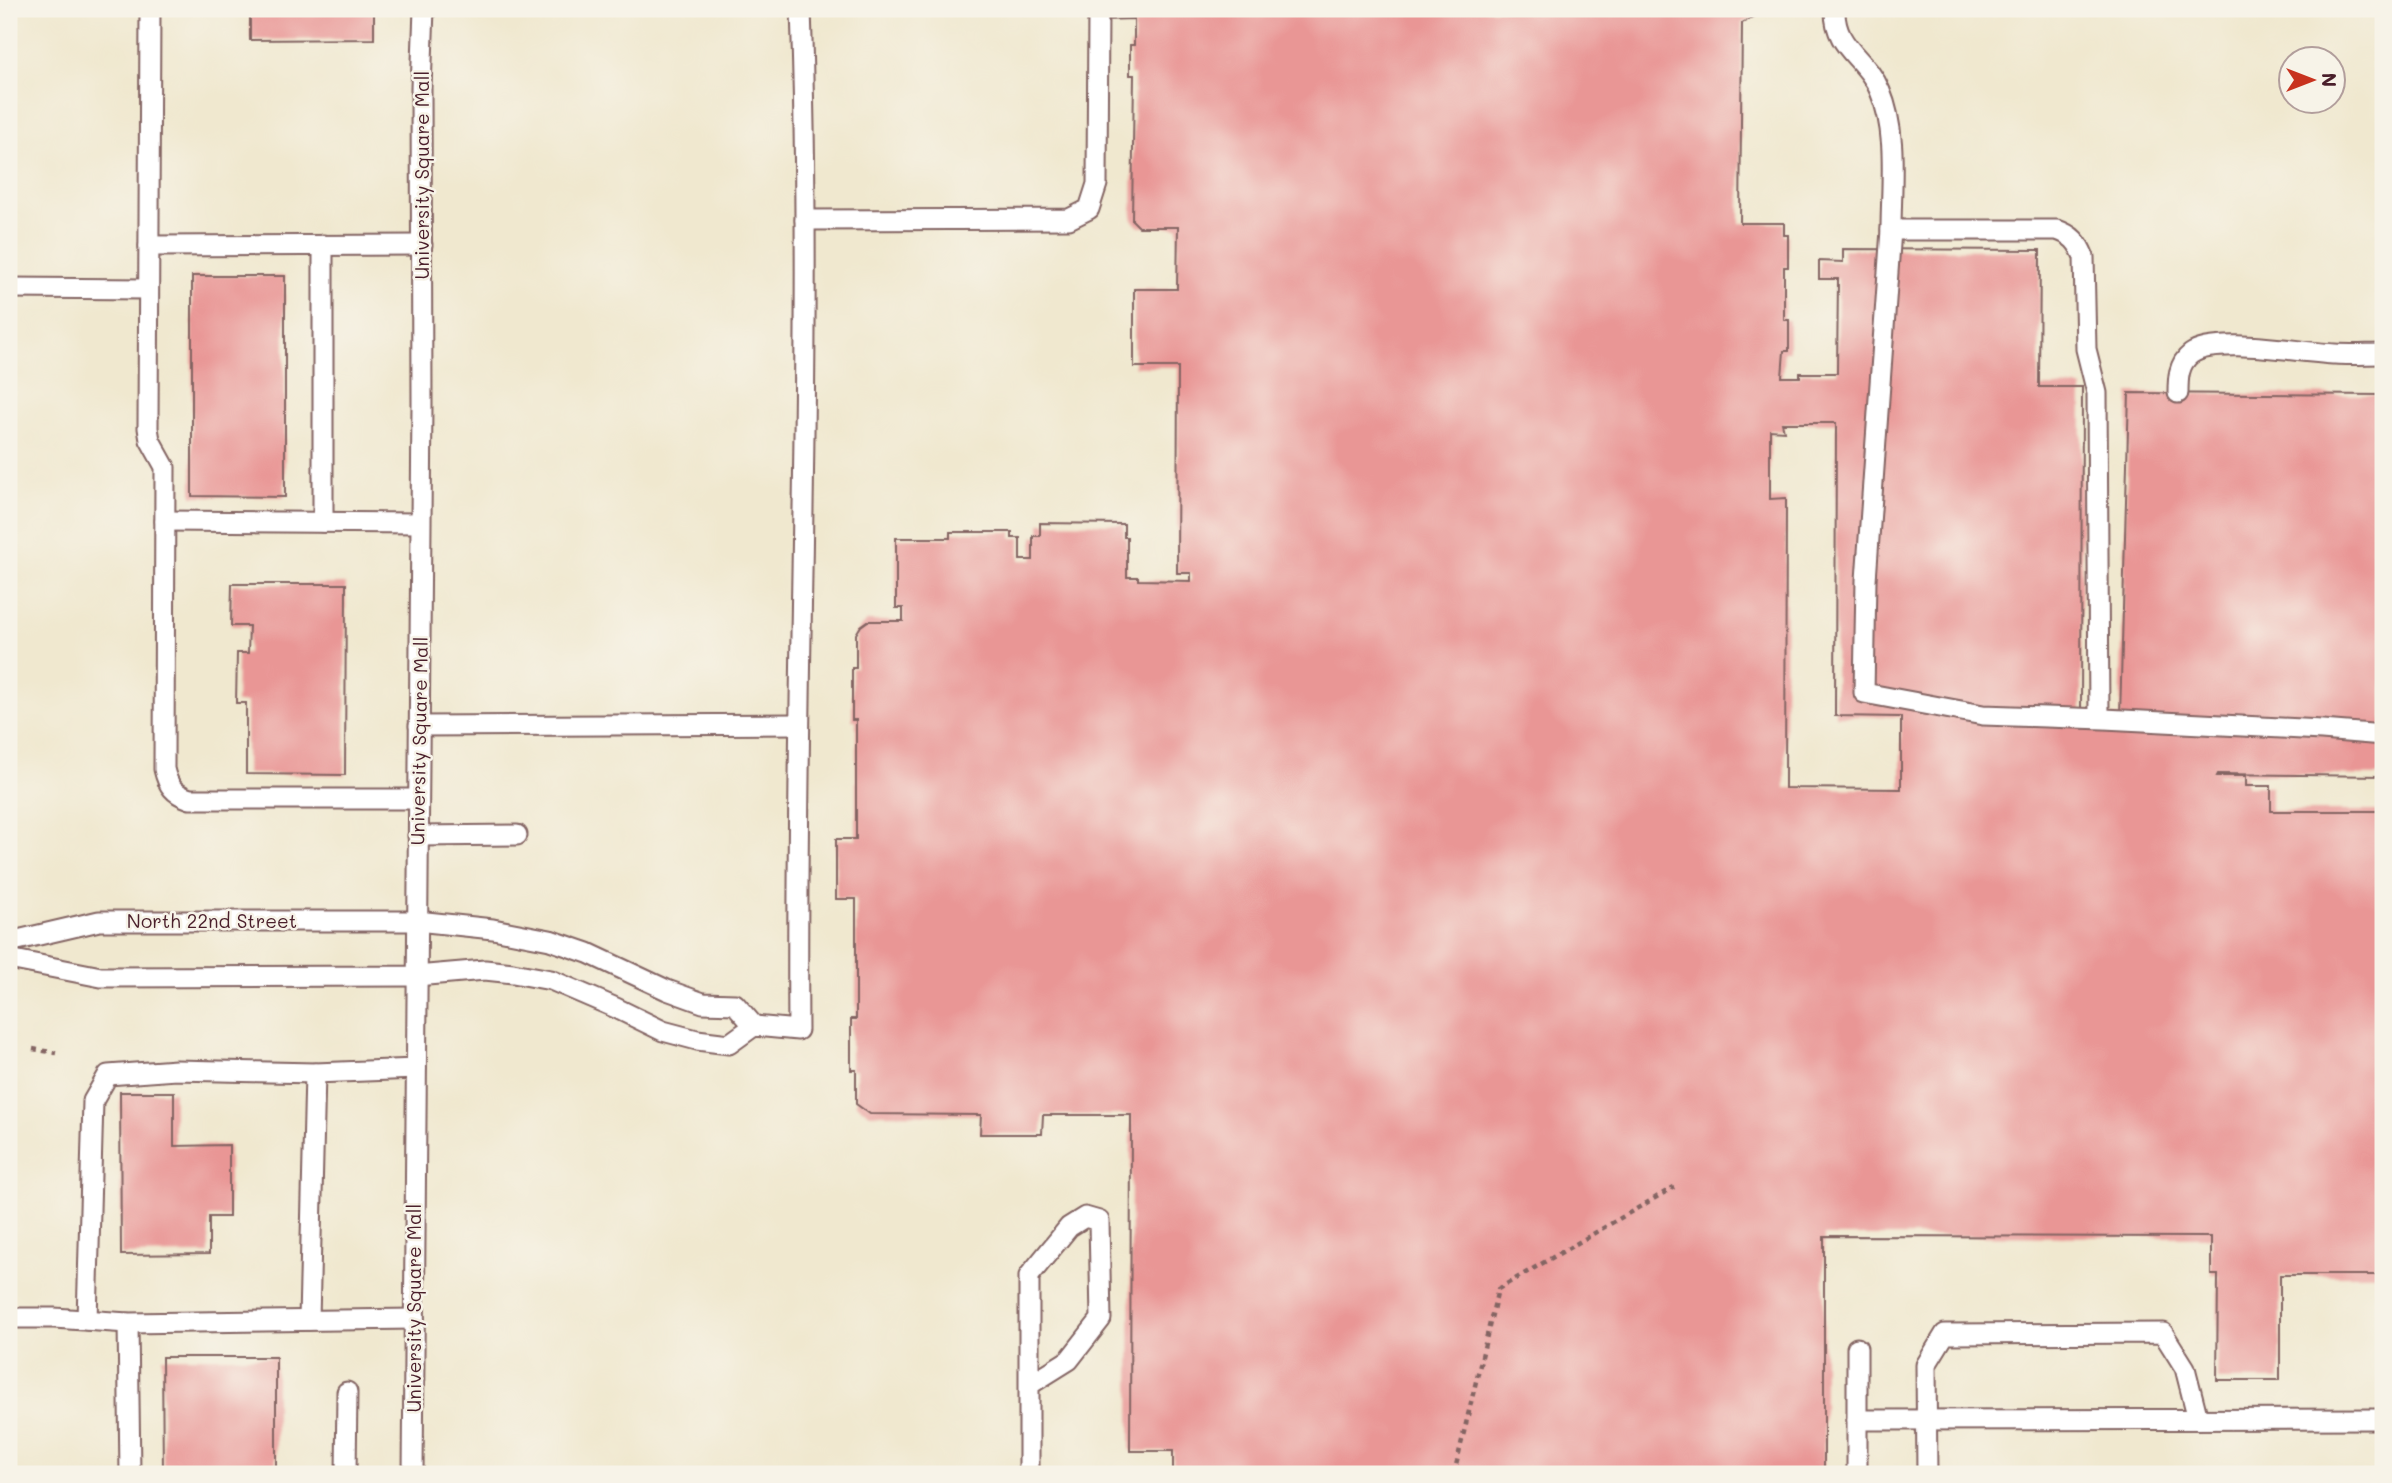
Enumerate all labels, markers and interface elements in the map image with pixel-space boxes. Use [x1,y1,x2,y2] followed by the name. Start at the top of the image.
[2276,46,2346,116] north arrow
[409,71,434,279] street label: University Square Mall
[2317,73,2342,87] text: N
[404,636,433,846] street label: University Square Mall
[127,908,297,933] street label: North 22nd Street
[401,1204,426,1412] street label: University Square Mall

